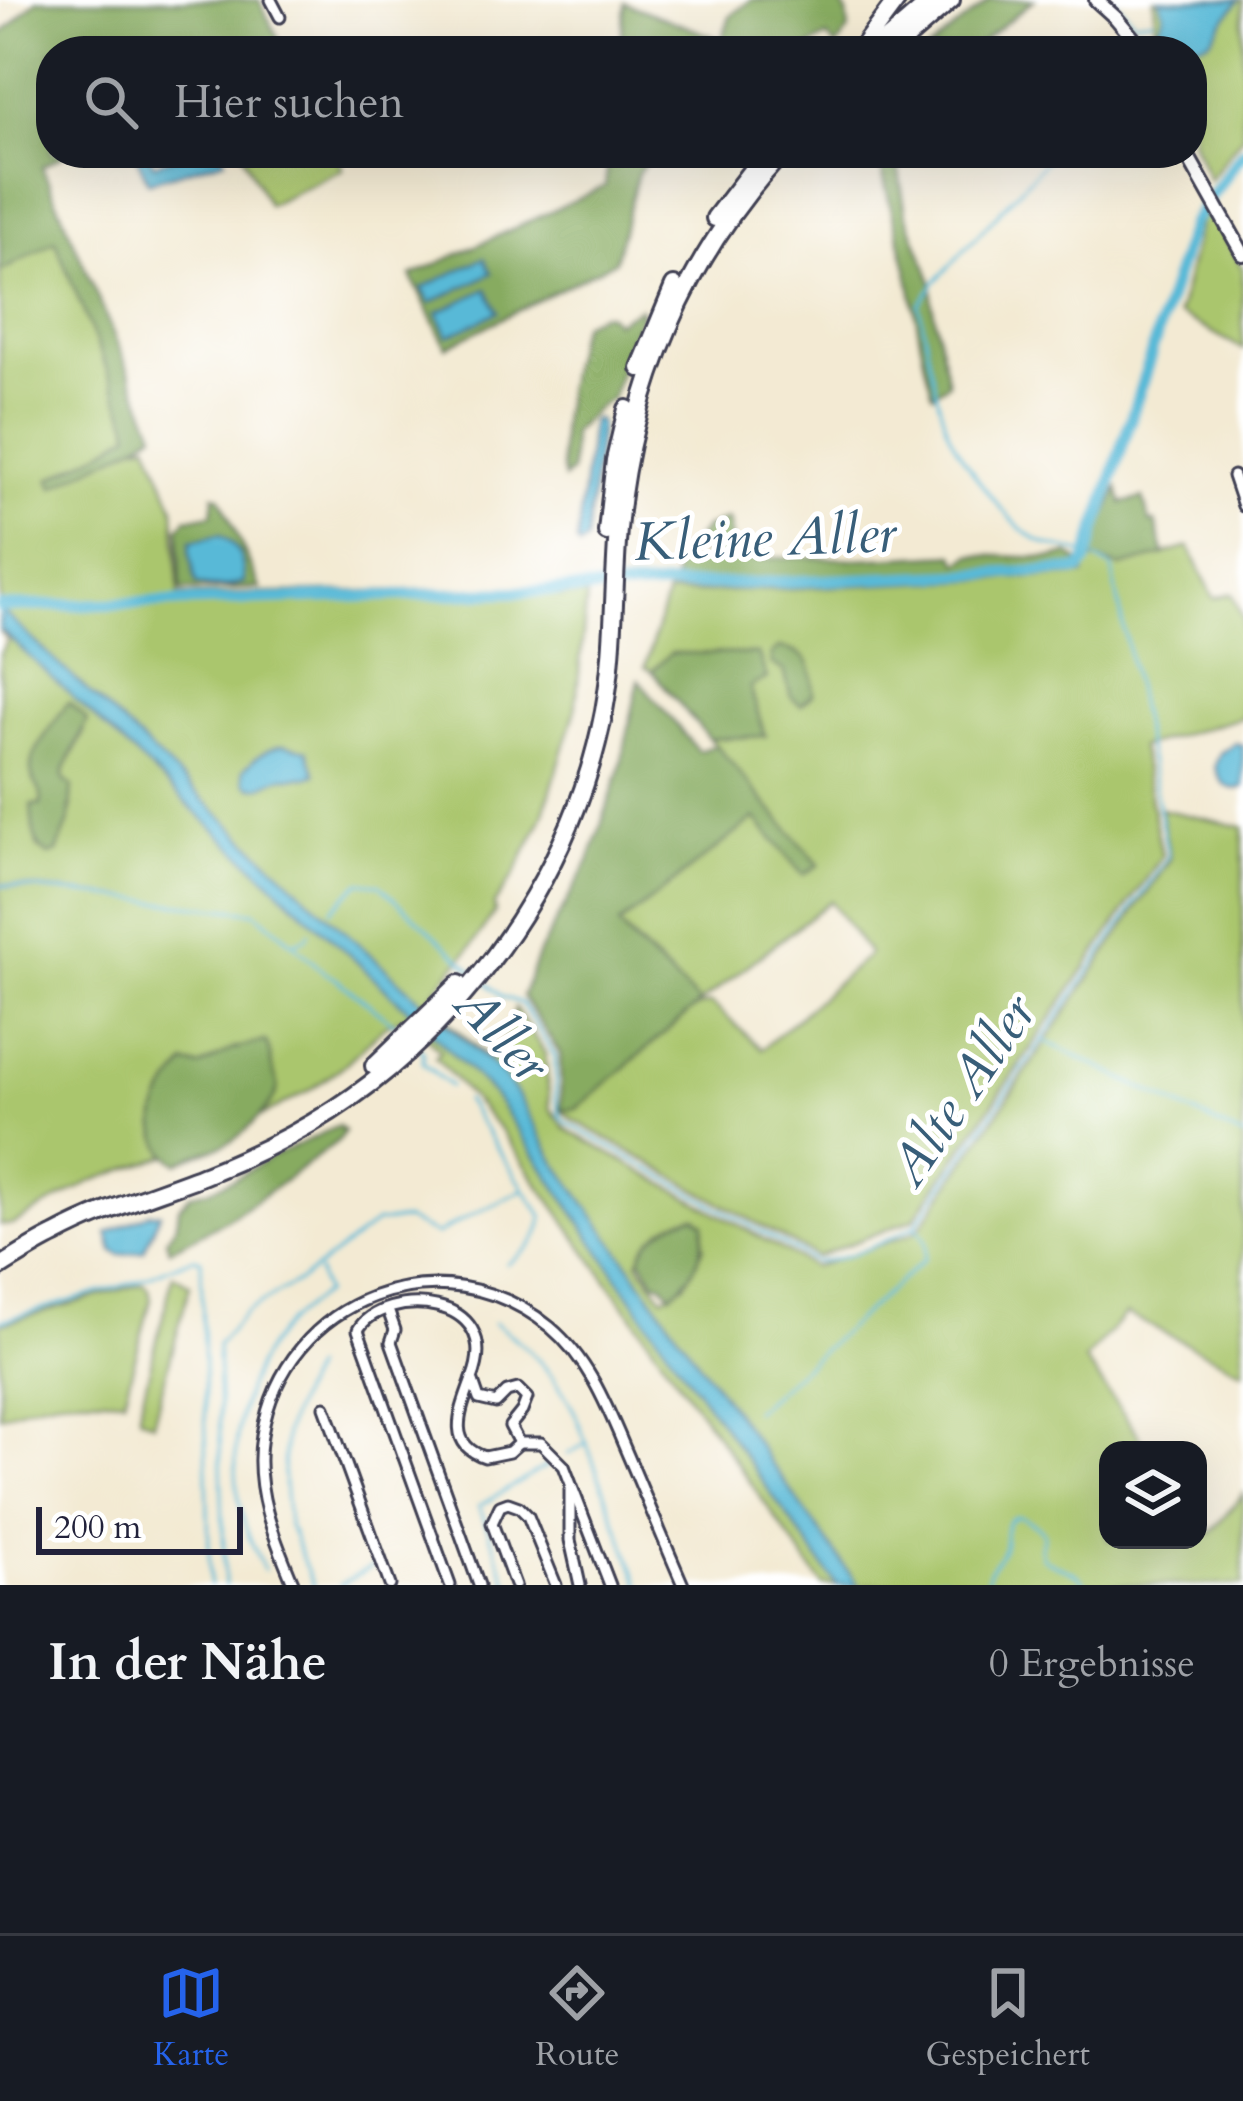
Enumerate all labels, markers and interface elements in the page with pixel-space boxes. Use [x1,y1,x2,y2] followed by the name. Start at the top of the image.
[36,36,1207,168] search box
[78,69,144,135] icon: search
[174,72,404,133] text: Hier suchen
[633,498,899,580] water label: Kleine Aller
[436,969,566,1100] water label: Aller
[872,980,1054,1202] water label: Alte Aller
[1099,1441,1207,1549] map controls
[1099,1441,1207,1549] button: layers
[36,1501,243,1554] scale bar
[54,1505,141,1550] text: 200 m
[48,1628,327,1698] text: In der Nähe
[989,1637,1195,1690] text: 0 Ergebnisse
[153,1960,229,2077] tab: Karte
[535,1960,619,2077] tab: Route
[925,1960,1090,2077] tab: Gespeichert

